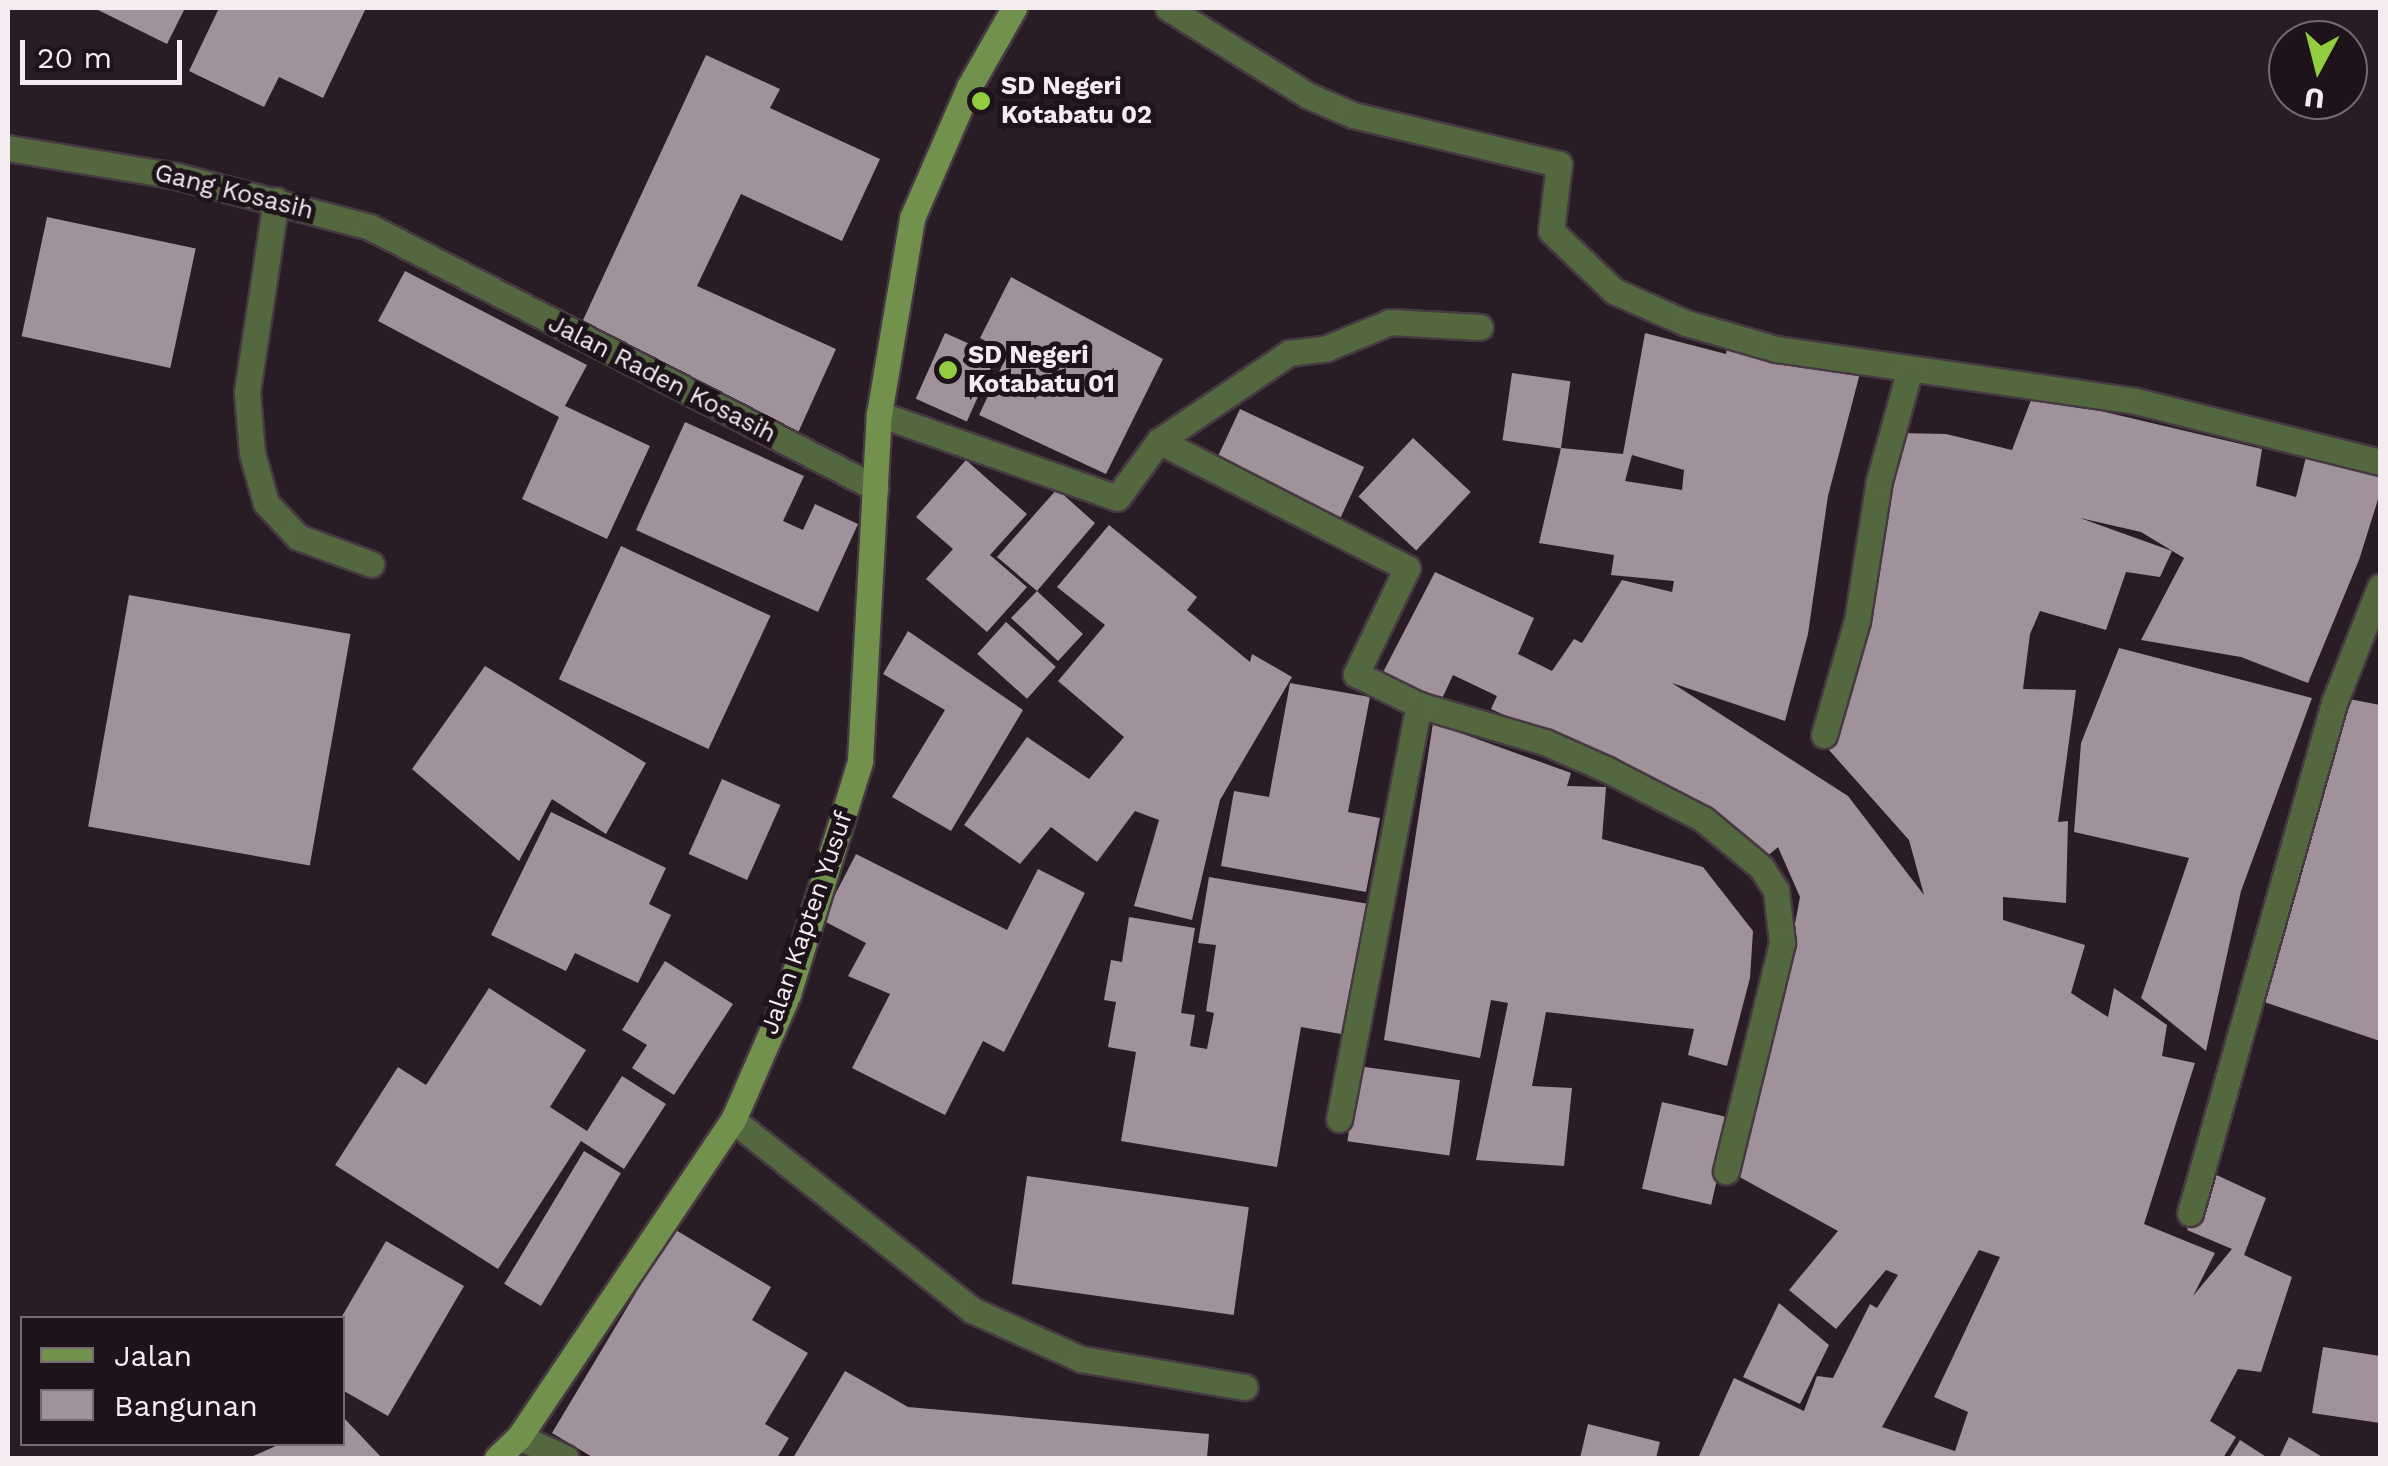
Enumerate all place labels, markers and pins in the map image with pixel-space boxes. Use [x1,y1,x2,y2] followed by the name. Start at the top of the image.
[1001,72,1152,131] place label: SD Negeri Kotabatu 02
[970,90,992,112] marker: SD Negeri Kotabatu 02
[968,341,1115,400] place label: SD Negeri Kotabatu 01
[937,359,959,381] marker: SD Negeri Kotabatu 01

